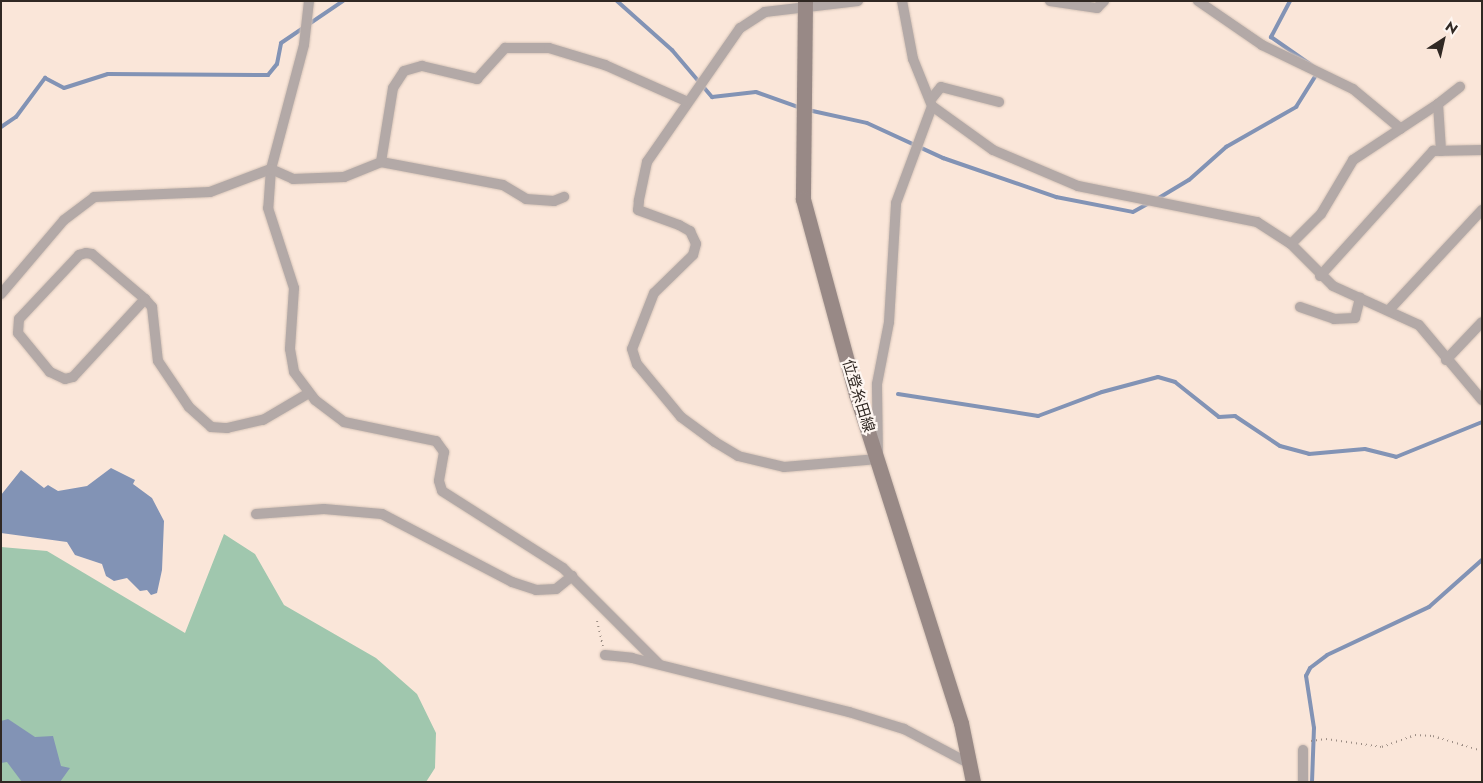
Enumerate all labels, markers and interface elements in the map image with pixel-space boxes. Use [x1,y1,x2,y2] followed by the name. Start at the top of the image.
[1418,15,1468,65] north arrow
[1441,16,1462,39] text: N
[838,358,878,434] street label: 位登糸田線

